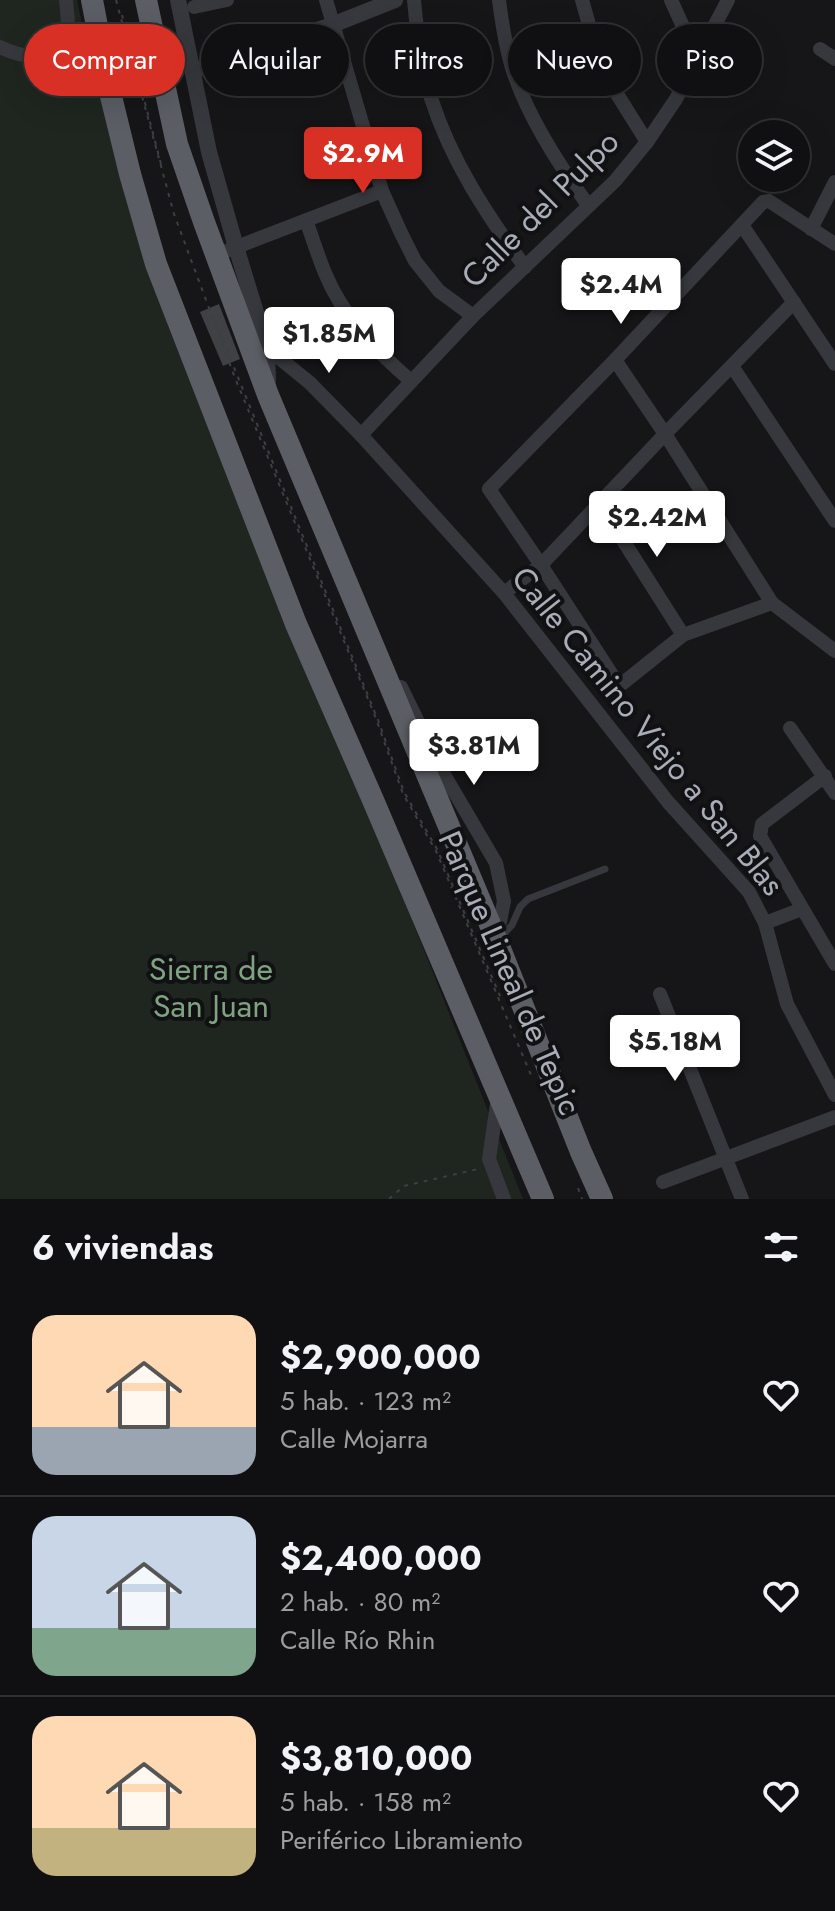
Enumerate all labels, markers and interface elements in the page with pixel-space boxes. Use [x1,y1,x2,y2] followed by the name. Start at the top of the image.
[24,24,185,96] chip: Comprar
[201,24,349,96] chip: Alquilar
[365,24,492,96] chip: Filtros
[508,24,641,96] chip: Nuevo
[657,24,762,96] chip: Piso
[451,120,629,298] street label: Calle del Pulpo
[738,120,810,192] map controls
[738,120,810,192] button: layers
[307,127,419,195] pin: $2.9M
[322,134,404,172] text: $2.9M
[565,258,677,326] pin: $2.4M
[580,265,662,303] text: $2.4M
[264,307,394,375] pin: $1.85M
[282,314,376,352] text: $1.85M
[592,491,722,559] pin: $2.42M
[607,498,707,536] text: $2.42M
[501,557,795,905] street label: Calle Camino Viejo a San Blas
[409,719,539,787] pin: $3.81M
[427,726,521,764] text: $3.81M
[427,824,593,1122] street label: Parque Lineal de Tepic
[149,946,273,1029] park label: Sierra de San Juan
[610,1015,740,1083] pin: $5.18M
[628,1022,722,1060] text: $5.18M
[32,1223,213,1272] text: 6 viviendas
[759,1225,803,1269] icon: filters
[280,1333,481,1382] text: $2,900,000
[96,1347,192,1443] icon: home
[759,1373,803,1417] icon: heart
[280,1382,451,1420] text: 5 hab. · 123 m²
[280,1420,428,1458] text: Calle Mojarra
[280,1534,482,1583] text: $2,400,000
[96,1548,192,1644] icon: home
[759,1574,803,1618] icon: heart
[280,1583,440,1621] text: 2 hab. · 80 m²
[280,1621,435,1659] text: Calle Río Rhin
[280,1734,472,1783] text: $3,810,000
[96,1748,192,1844] icon: home
[759,1774,803,1818] icon: heart
[280,1783,451,1821] text: 5 hab. · 158 m²
[280,1821,523,1859] text: Periférico Libramiento

